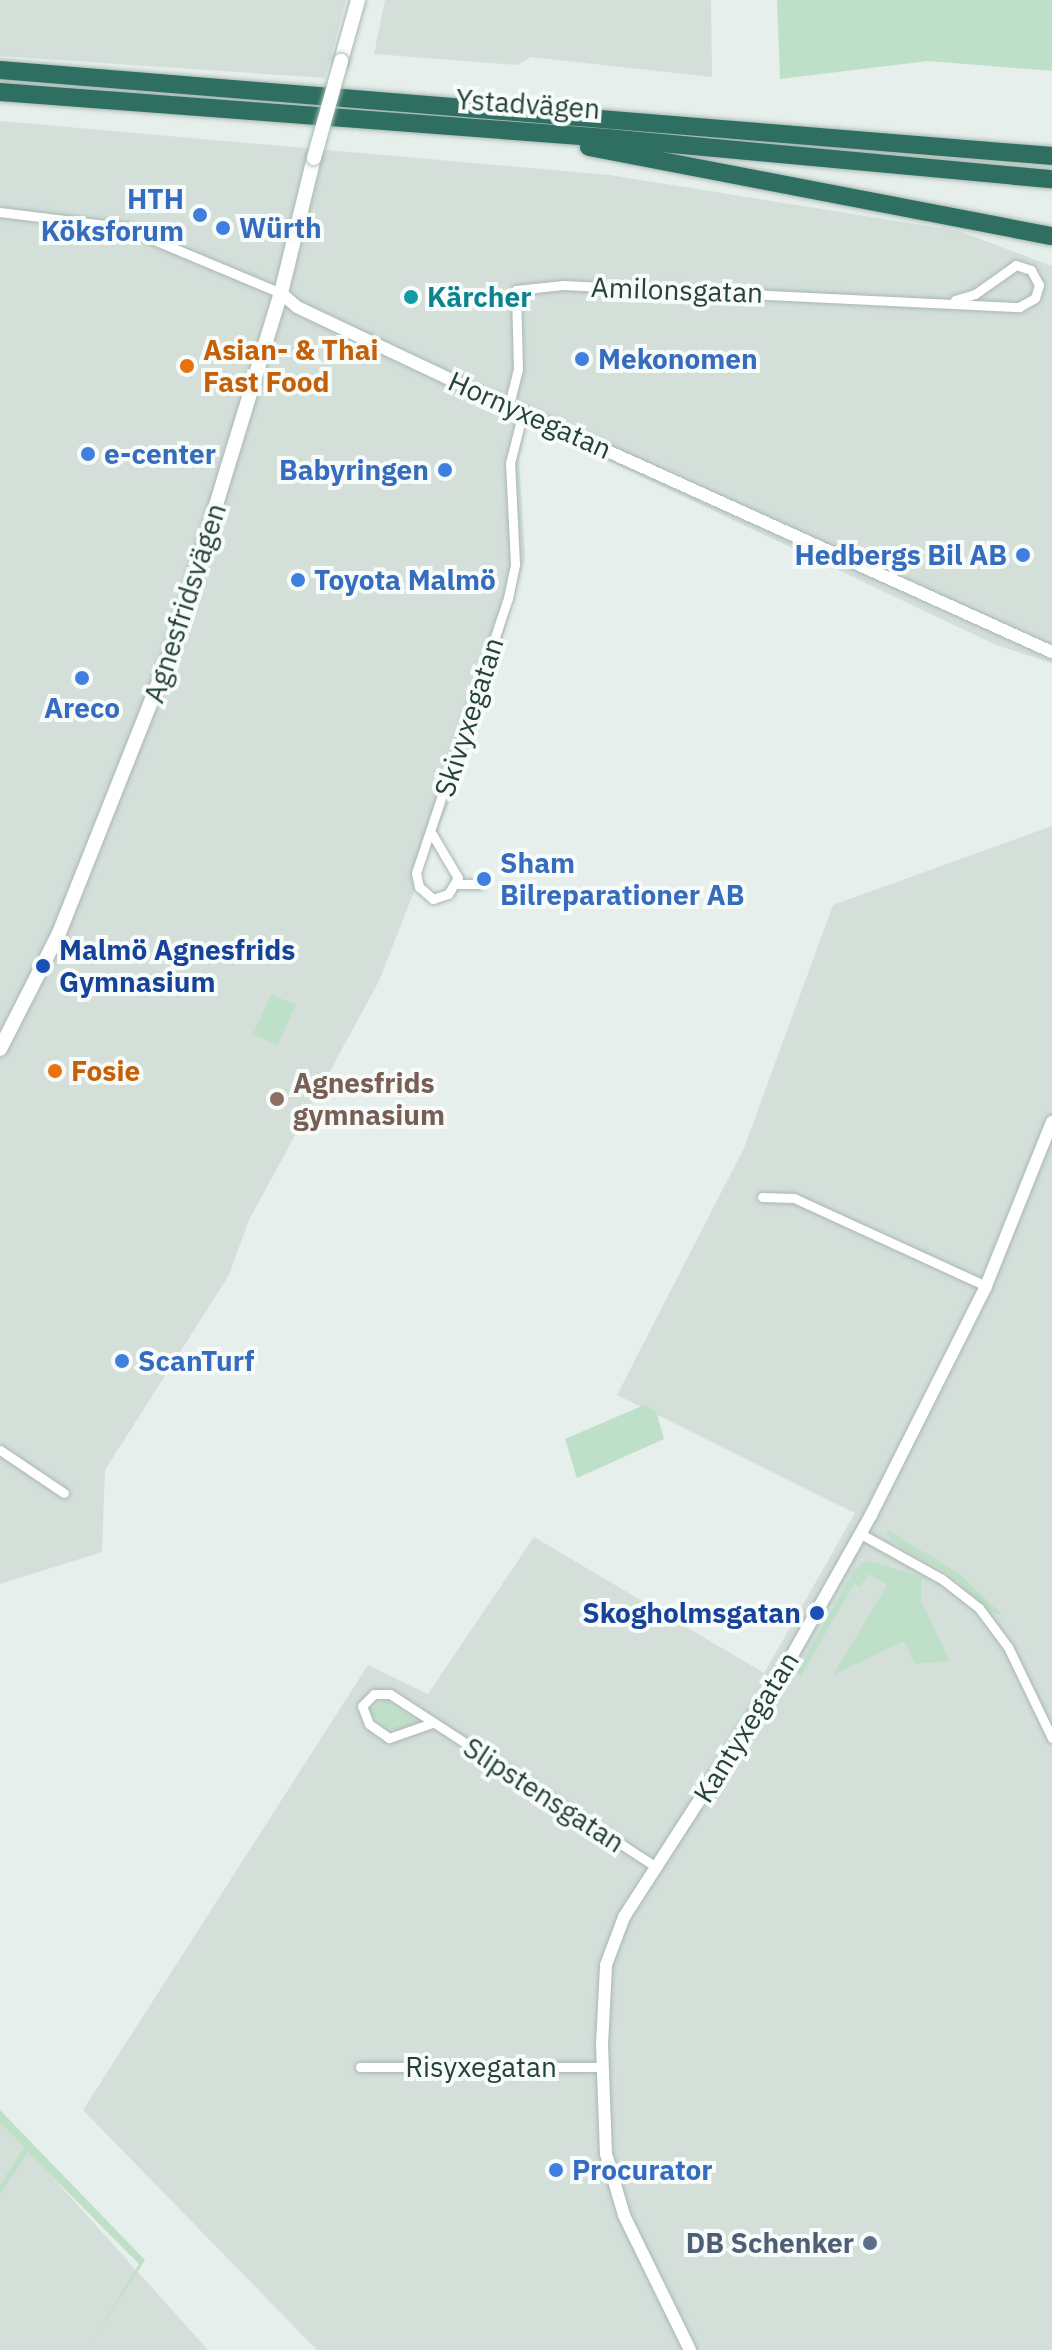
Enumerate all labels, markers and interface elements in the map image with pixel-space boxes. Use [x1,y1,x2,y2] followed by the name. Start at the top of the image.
[455,82,601,126] street label: Ystadvägen
[41,182,184,248] place label: HTH Köksforum
[191,206,209,224] marker: HTH Köksforum
[239,211,322,245] place label: Würth
[214,219,232,237] marker: Würth
[590,270,764,310] street label: Amilonsgatan
[427,280,532,314] place label: Kärcher
[402,288,420,306] marker: Kärcher
[203,333,379,399] place label: Asian- & Thai Fast Food
[598,342,758,376] place label: Mekonomen
[573,350,591,368] marker: Mekonomen
[178,357,196,375] marker: Asian- & Thai Fast Food
[443,364,617,466] street label: Hornyxegatan
[104,437,216,471] place label: e-center
[79,445,97,463] marker: e-center
[279,453,429,487] place label: Babyringen
[436,461,454,479] marker: Babyringen
[137,499,233,707] street label: Agnesfridsvägen
[794,538,1007,572] place label: Hedbergs Bil AB
[1014,546,1032,564] marker: Hedbergs Bil AB
[314,563,496,597] place label: Toyota Malmö
[289,571,307,589] marker: Toyota Malmö
[427,633,511,801] street label: Skivyxegatan
[73,669,91,687] marker: Areco
[44,691,120,725] place label: Areco
[500,846,744,912] place label: Sham Bilreparationer AB
[475,870,493,888] marker: Sham Bilreparationer AB
[59,933,295,999] place label: Malmö Agnesfrids Gymnasium
[34,957,52,975] marker: Malmö Agnesfrids Gymnasium
[71,1054,140,1088] place label: Fosie
[46,1062,64,1080] marker: Fosie
[293,1066,445,1132] place label: Agnesfrids gymnasium
[268,1090,286,1108] marker: Agnesfrids gymnasium
[138,1344,254,1378] place label: ScanTurf
[113,1352,131,1370] marker: ScanTurf
[582,1596,801,1630] place label: Skogholmsgatan
[808,1604,826,1622] marker: Skogholmsgatan
[686,1645,806,1809] street label: Kantyxegatan
[457,1730,631,1860] street label: Slipstensgatan
[405,2050,557,2084] street label: Risyxegatan
[572,2153,713,2187] place label: Procurator
[547,2161,565,2179] marker: Procurator
[686,2226,854,2260] place label: DB Schenker
[861,2234,879,2252] marker: DB Schenker

